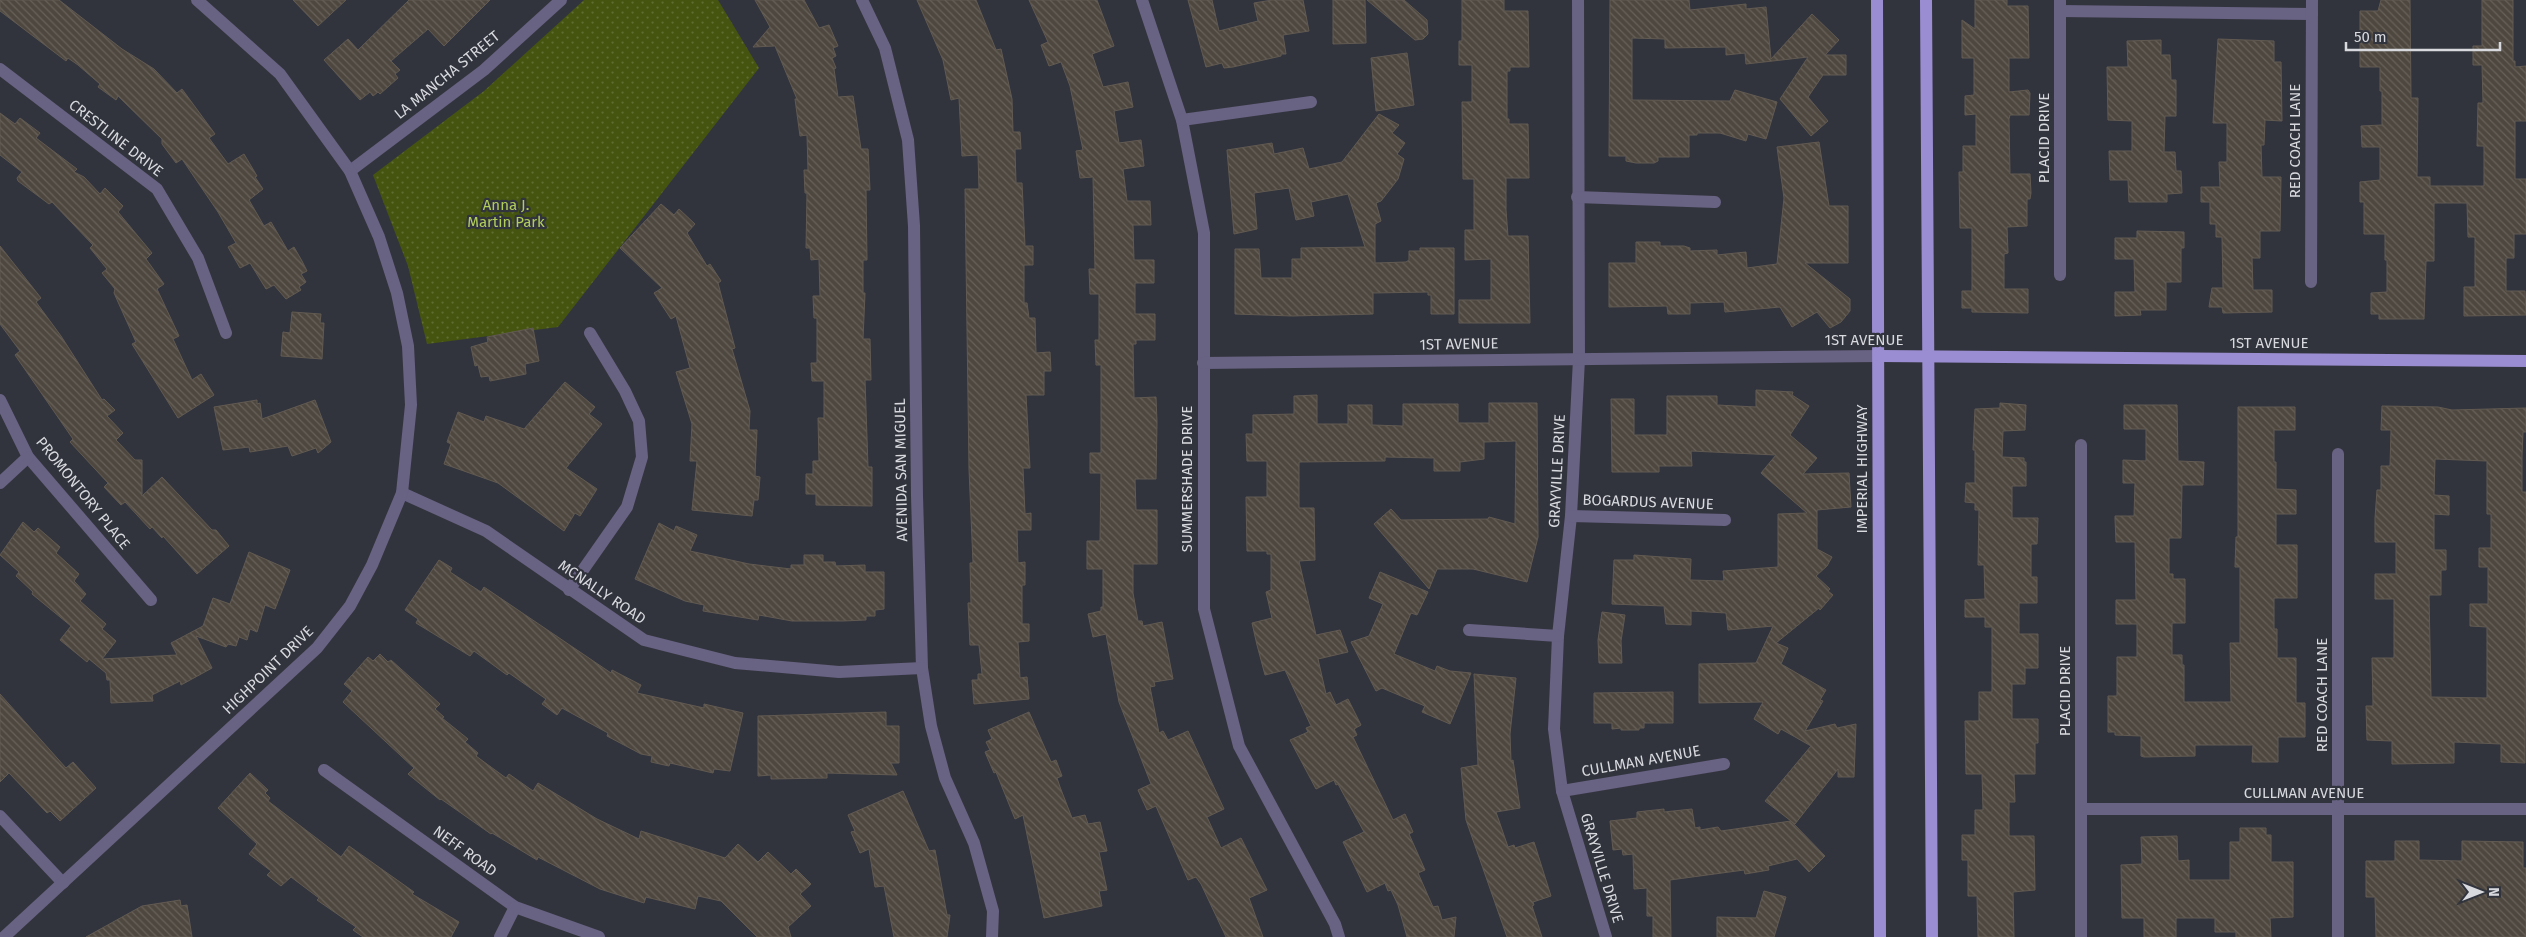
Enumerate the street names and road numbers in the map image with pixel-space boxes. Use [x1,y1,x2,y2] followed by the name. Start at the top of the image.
[391,27,503,123] street label: LA MANCHA STREET
[2286,84,2304,198] street label: RED COACH LANE
[2035,93,2053,183] street label: PLACID DRIVE
[65,96,167,180] street label: CRESTLINE DRIVE
[1824,331,1904,349] street label: 1ST AVENUE
[1419,334,1499,354] street label: 1ST AVENUE
[2229,334,2309,352] street label: 1ST AVENUE
[891,398,911,542] street label: AVENIDA SAN MIGUEL
[1853,404,1871,534] street label: IMPERIAL HIGHWAY
[1178,406,1196,552] street label: SUMMERSHADE DRIVE
[1545,414,1569,528] street label: GRAYVILLE DRIVE
[32,433,134,553] street label: PROMONTORY PLACE
[1582,491,1714,513] street label: BOGARDUS AVENUE
[555,556,649,628] street label: MCNALLY ROAD
[219,622,317,718] street label: HIGHPOINT DRIVE
[2313,638,2331,752] street label: RED COACH LANE
[2056,646,2074,736] street label: PLACID DRIVE
[1580,742,1702,780] street label: CULLMAN AVENUE
[2244,784,2364,802] street label: CULLMAN AVENUE
[1577,811,1627,925] street label: GRAYVILLE DRIVE
[430,822,500,880] street label: NEFF ROAD

